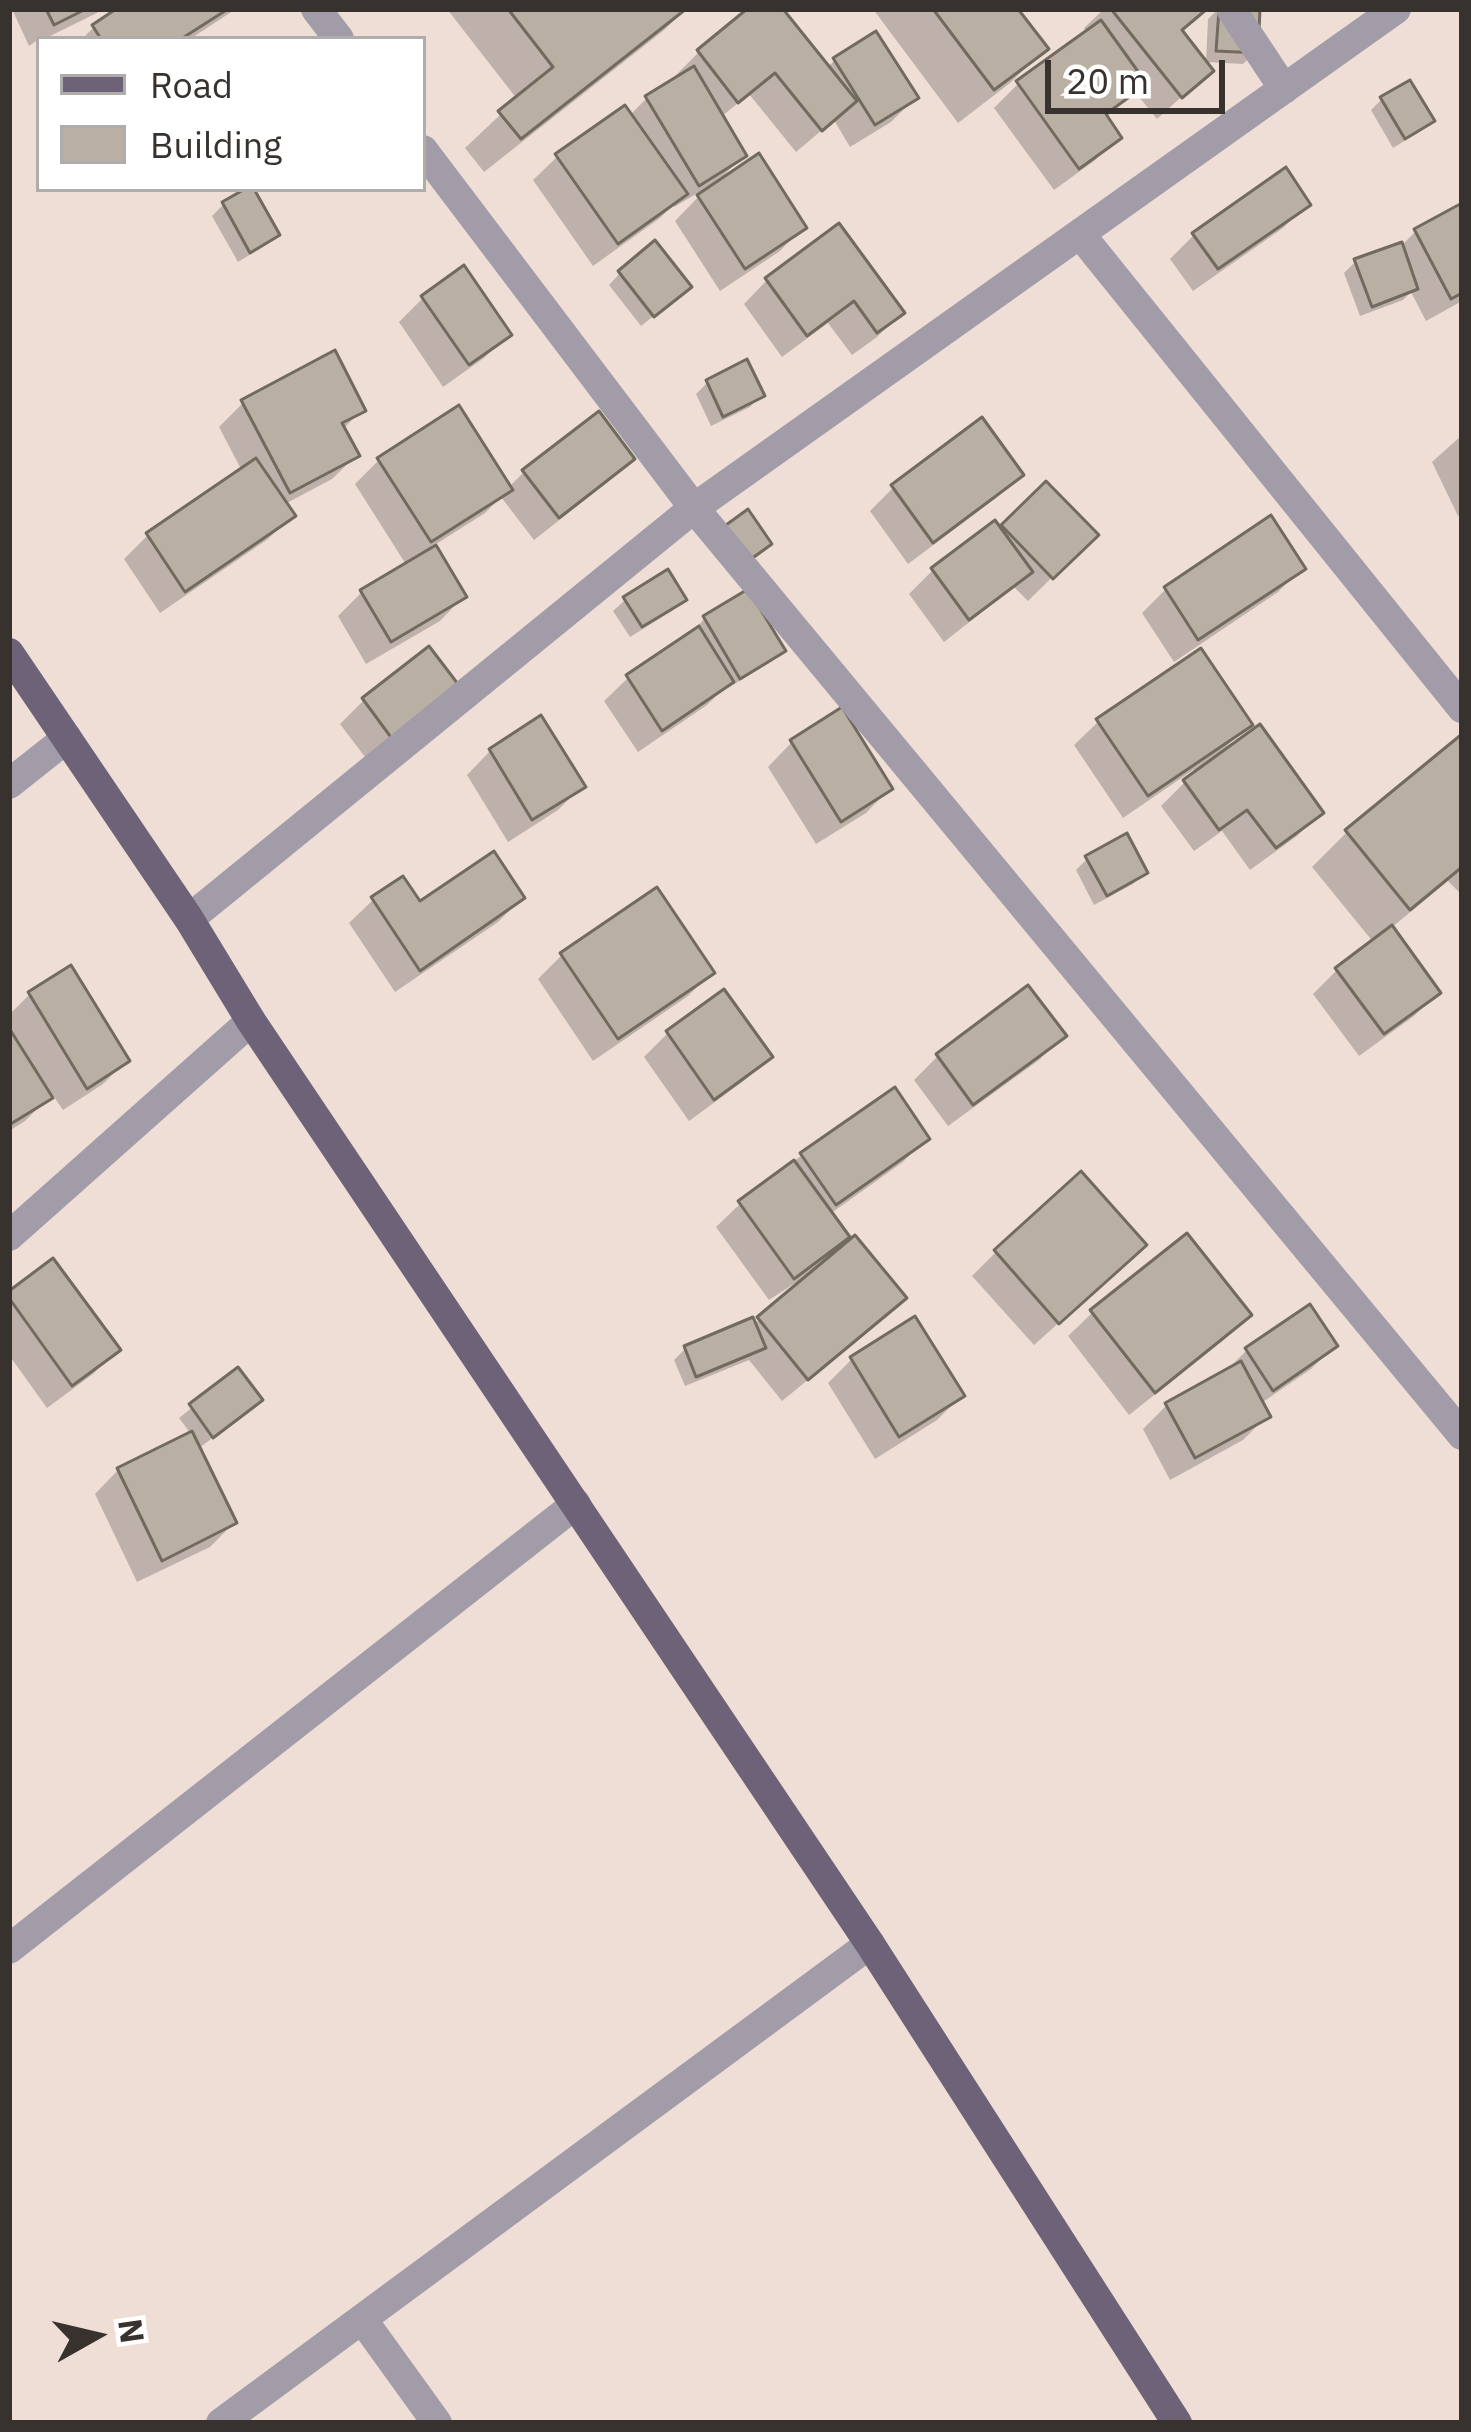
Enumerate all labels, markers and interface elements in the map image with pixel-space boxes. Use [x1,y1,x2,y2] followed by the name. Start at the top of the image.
[36,36,426,192] legend
[1051,36,1231,110] scale bar
[1066,57,1149,104] text: 20 m
[150,61,233,108] text: Road
[150,121,282,168] text: Building
[36,2276,156,2396] north arrow
[109,2316,155,2346] text: N

